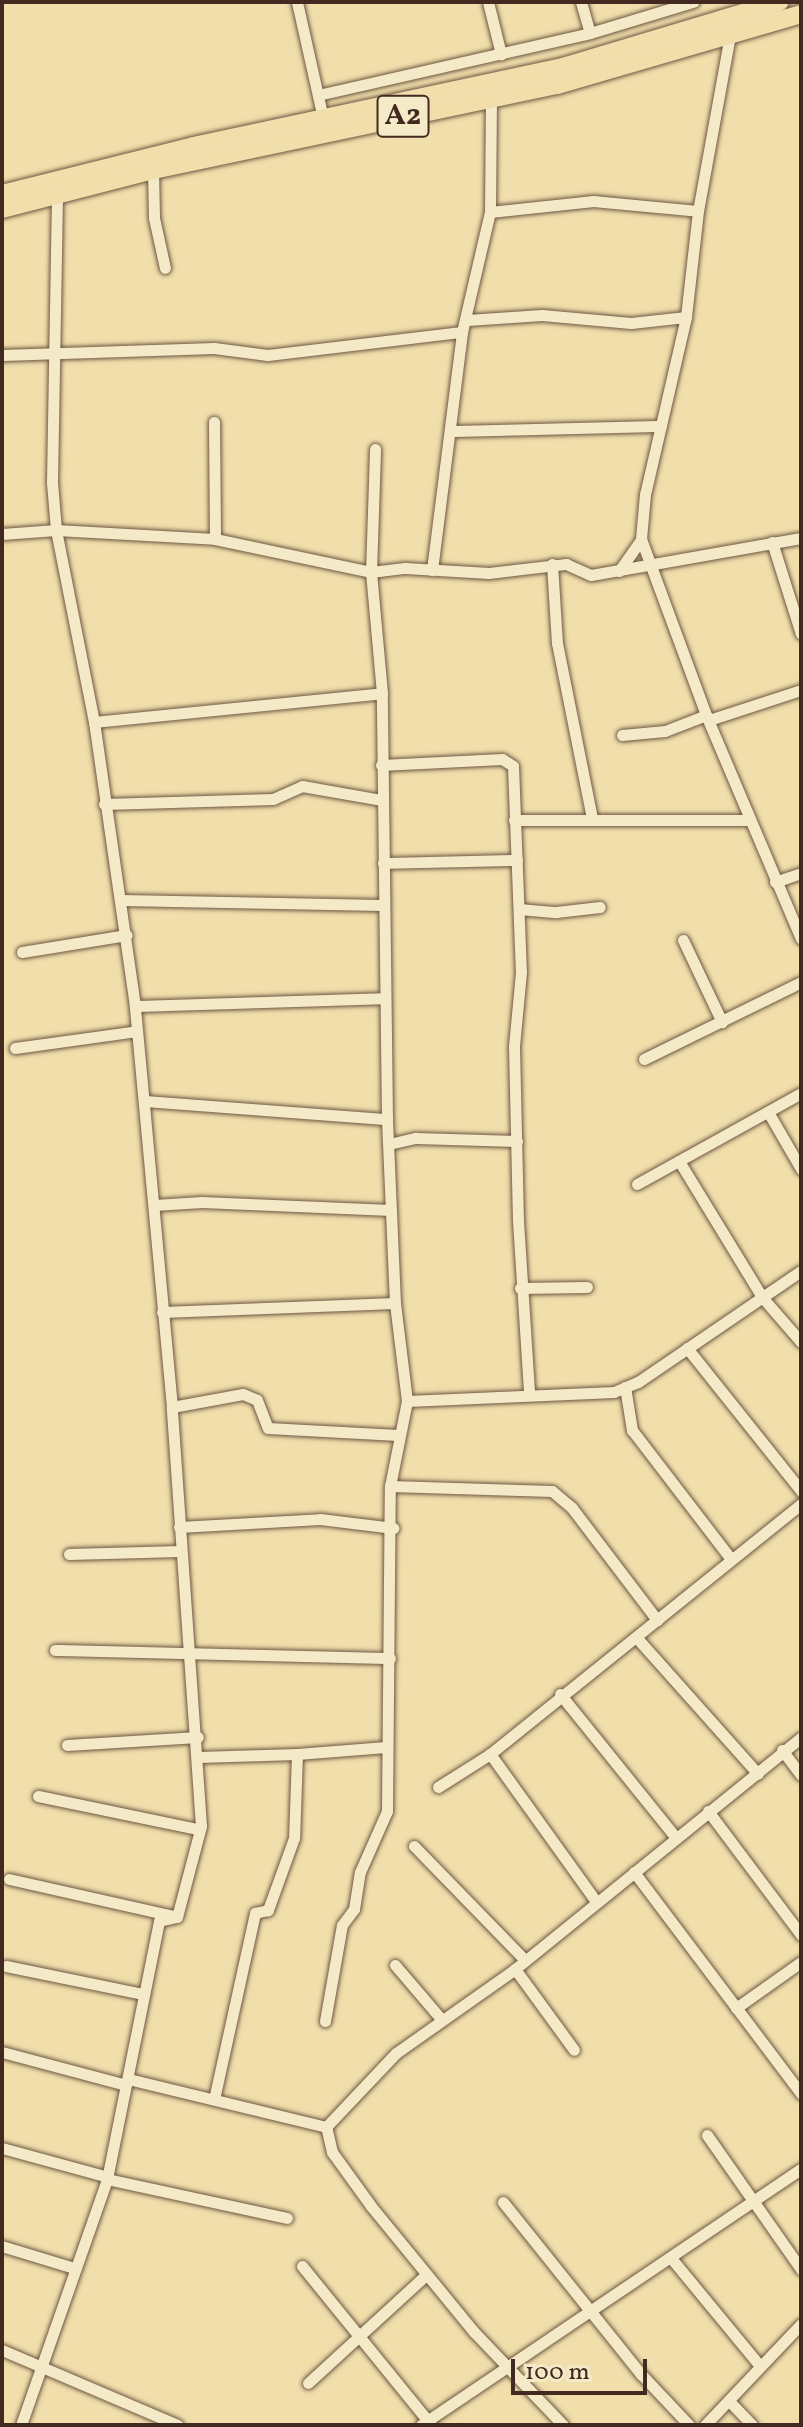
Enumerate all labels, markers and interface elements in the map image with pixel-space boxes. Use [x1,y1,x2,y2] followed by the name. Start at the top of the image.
[375,90,431,142] road number: A2
[515,2343,651,2393] scale bar
[525,2356,590,2390] text: 100 m

